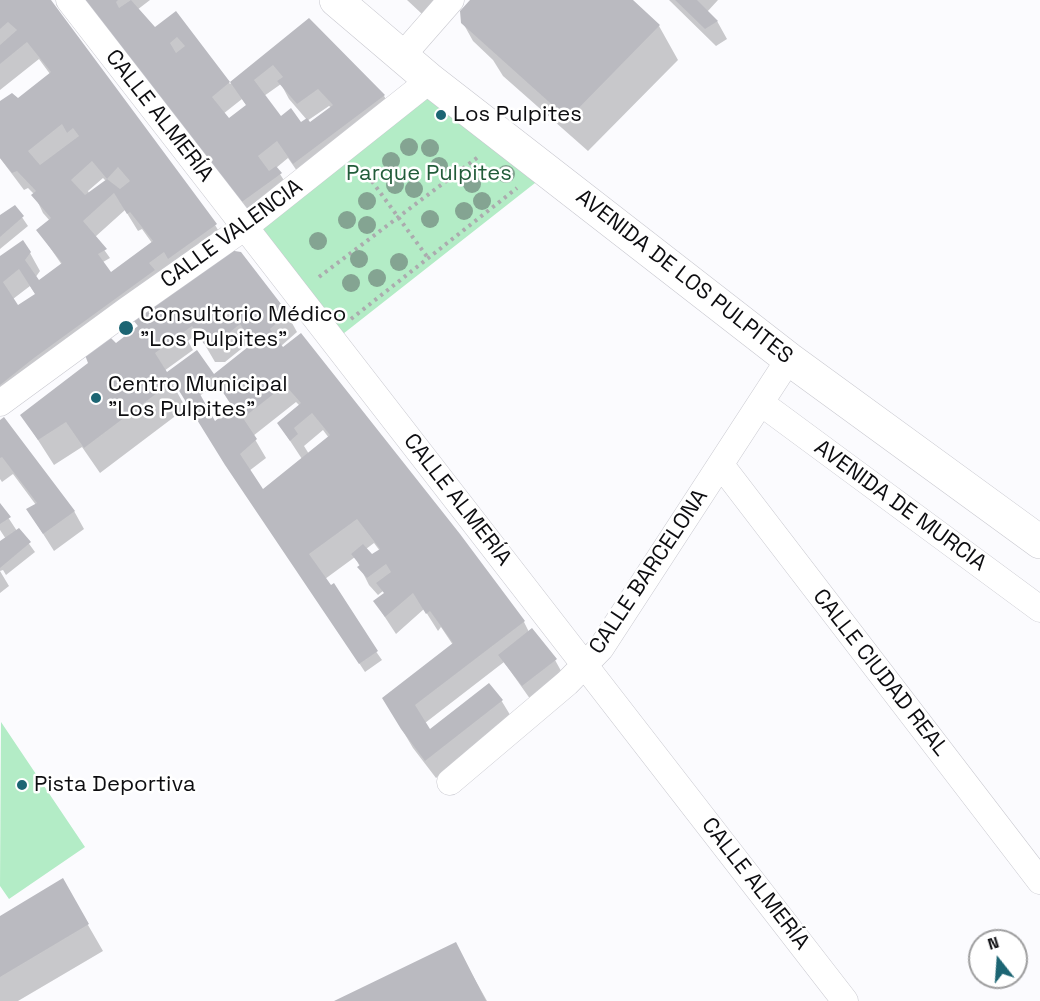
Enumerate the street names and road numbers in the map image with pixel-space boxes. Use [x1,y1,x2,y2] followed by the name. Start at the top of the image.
[99,45,219,187] street label: CALLE ALMERÍA
[156,174,308,294] street label: CALLE VALENCIA
[570,184,798,370] street label: AVENIDA DE LOS PULPITES
[397,429,517,571] street label: CALLE ALMERÍA
[809,435,991,577] street label: AVENIDA DE MURCIA
[584,484,714,660] street label: CALLE BARCELONA
[807,584,953,762] street label: CALLE CIUDAD REAL
[695,813,815,955] street label: CALLE ALMERÍA

